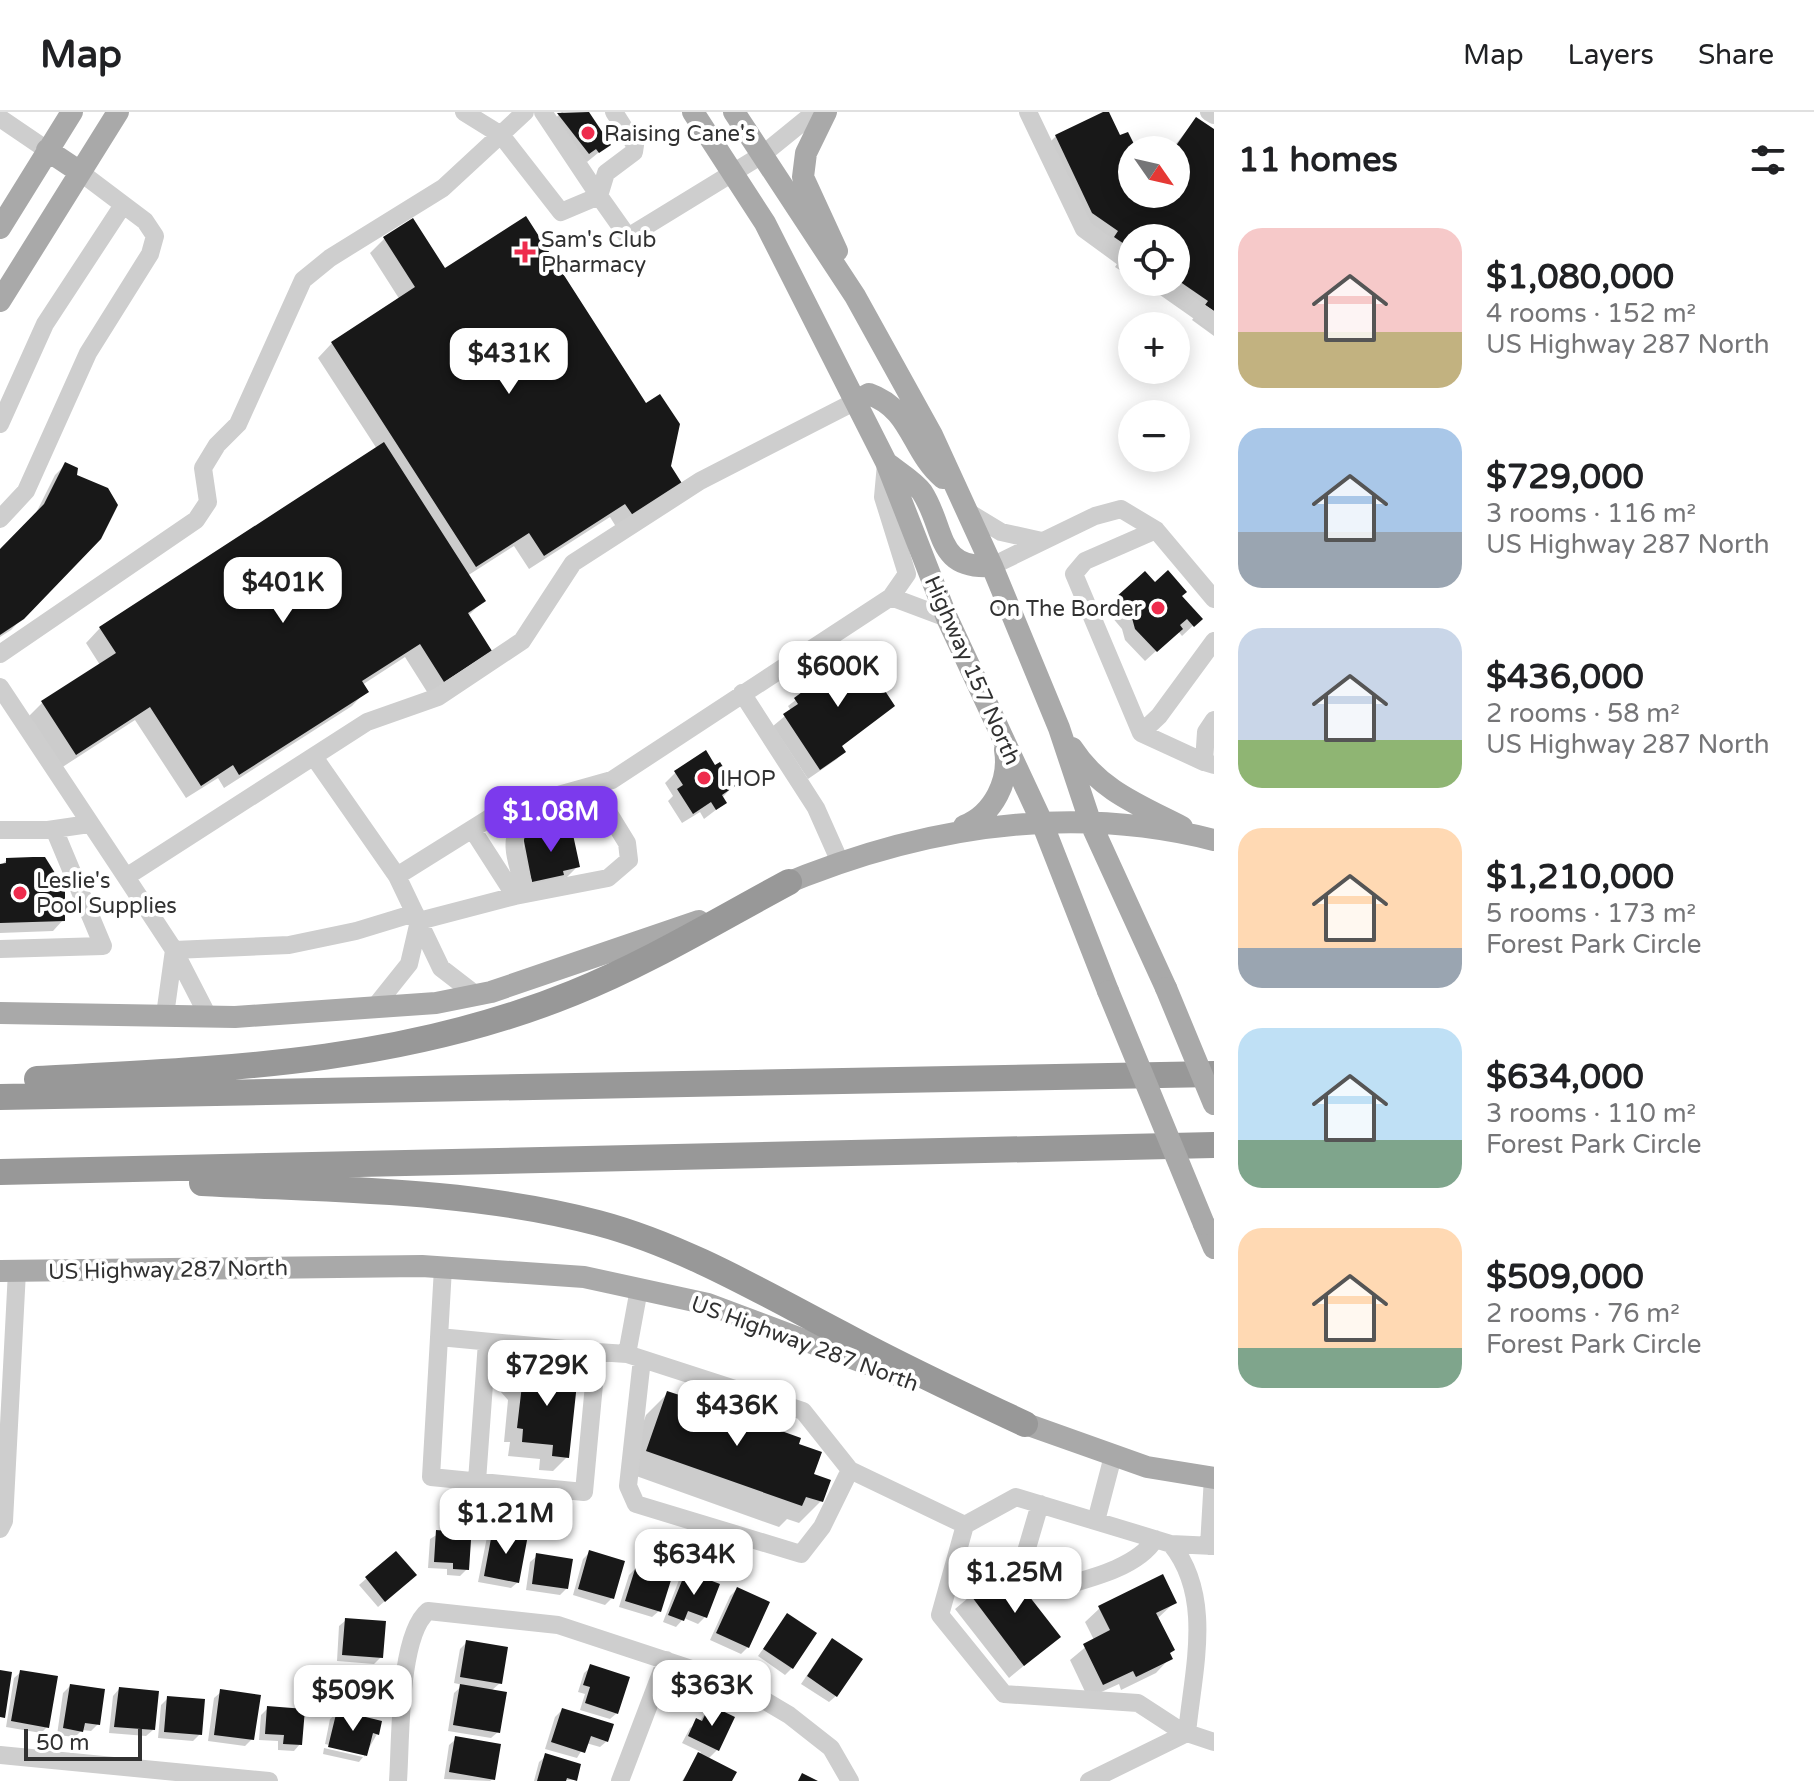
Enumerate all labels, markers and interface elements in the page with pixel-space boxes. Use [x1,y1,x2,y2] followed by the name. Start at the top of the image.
[40,32,122,78] text: Map
[1463,38,1524,72] text: Map
[1568,38,1654,72] text: Layers
[1698,38,1774,72] text: Share
[604,121,756,147] place label: Raising Cane's
[579,124,597,142] marker: Raising Cane's
[1118,136,1190,208] north arrow
[1118,136,1190,472] map controls
[1746,138,1790,182] icon: filters
[1238,140,1398,181] text: 11 homes
[1118,224,1190,296] button: locate
[541,227,656,278] place label: Sam's Club Pharmacy
[516,243,534,261] marker: Sam's Club Pharmacy
[1486,257,1674,298] text: $1,080,000
[1302,260,1398,356] icon: home
[1486,298,1696,329] text: 4 rooms · 152 m²
[1118,312,1190,384] button: +
[453,328,565,396] pin: $431K
[1486,329,1770,360] text: US Highway 287 North
[468,338,550,369] text: $431K
[1118,400,1190,472] button: −
[1486,457,1644,498] text: $729,000
[1302,460,1398,556] icon: home
[1486,498,1696,529] text: 3 rooms · 116 m²
[1486,529,1770,560] text: US Highway 287 North
[227,557,339,625] pin: $401K
[242,567,324,598] text: $401K
[919,572,1025,769] street label: Highway 157 North
[989,596,1143,622] place label: On The Border
[1149,599,1167,617] marker: On The Border
[782,641,894,709] pin: $600K
[797,651,879,682] text: $600K
[1486,657,1644,698] text: $436,000
[1302,660,1398,756] icon: home
[1486,698,1680,729] text: 2 rooms · 58 m²
[1486,729,1770,760] text: US Highway 287 North
[720,766,776,792] place label: IHOP
[695,769,713,787] marker: IHOP
[486,786,616,854] pin: $1.08M
[503,796,599,827] text: $1.08M
[1486,857,1674,898] text: $1,210,000
[1302,860,1398,956] icon: home
[36,868,177,919] place label: Leslie's Pool Supplies
[11,884,29,902] marker: Leslie's Pool Supplies
[1486,898,1696,929] text: 5 rooms · 173 m²
[1486,929,1701,960] text: Forest Park Circle
[1486,1057,1644,1098] text: $634,000
[1302,1060,1398,1156] icon: home
[1486,1098,1696,1129] text: 3 rooms · 110 m²
[1486,1129,1701,1160] text: Forest Park Circle
[48,1255,288,1285] street label: US Highway 287 North
[1486,1257,1644,1298] text: $509,000
[1302,1260,1398,1356] icon: home
[687,1291,922,1397] street label: US Highway 287 North
[1486,1298,1680,1329] text: 2 rooms · 76 m²
[1486,1329,1701,1360] text: Forest Park Circle
[491,1340,603,1408] pin: $729K
[506,1350,588,1381] text: $729K
[681,1380,793,1448] pin: $436K
[696,1390,778,1421] text: $436K
[441,1488,571,1556] pin: $1.21M
[458,1498,554,1529] text: $1.21M
[638,1529,750,1597] pin: $634K
[653,1539,735,1570] text: $634K
[950,1547,1080,1615] pin: $1.25M
[967,1557,1063,1588] text: $1.25M
[656,1660,768,1728] pin: $363K
[297,1665,409,1733] pin: $509K
[671,1670,753,1701] text: $363K
[312,1675,394,1706] text: $509K
[24,1725,142,1761] scale bar
[36,1730,90,1756] text: 50 m

